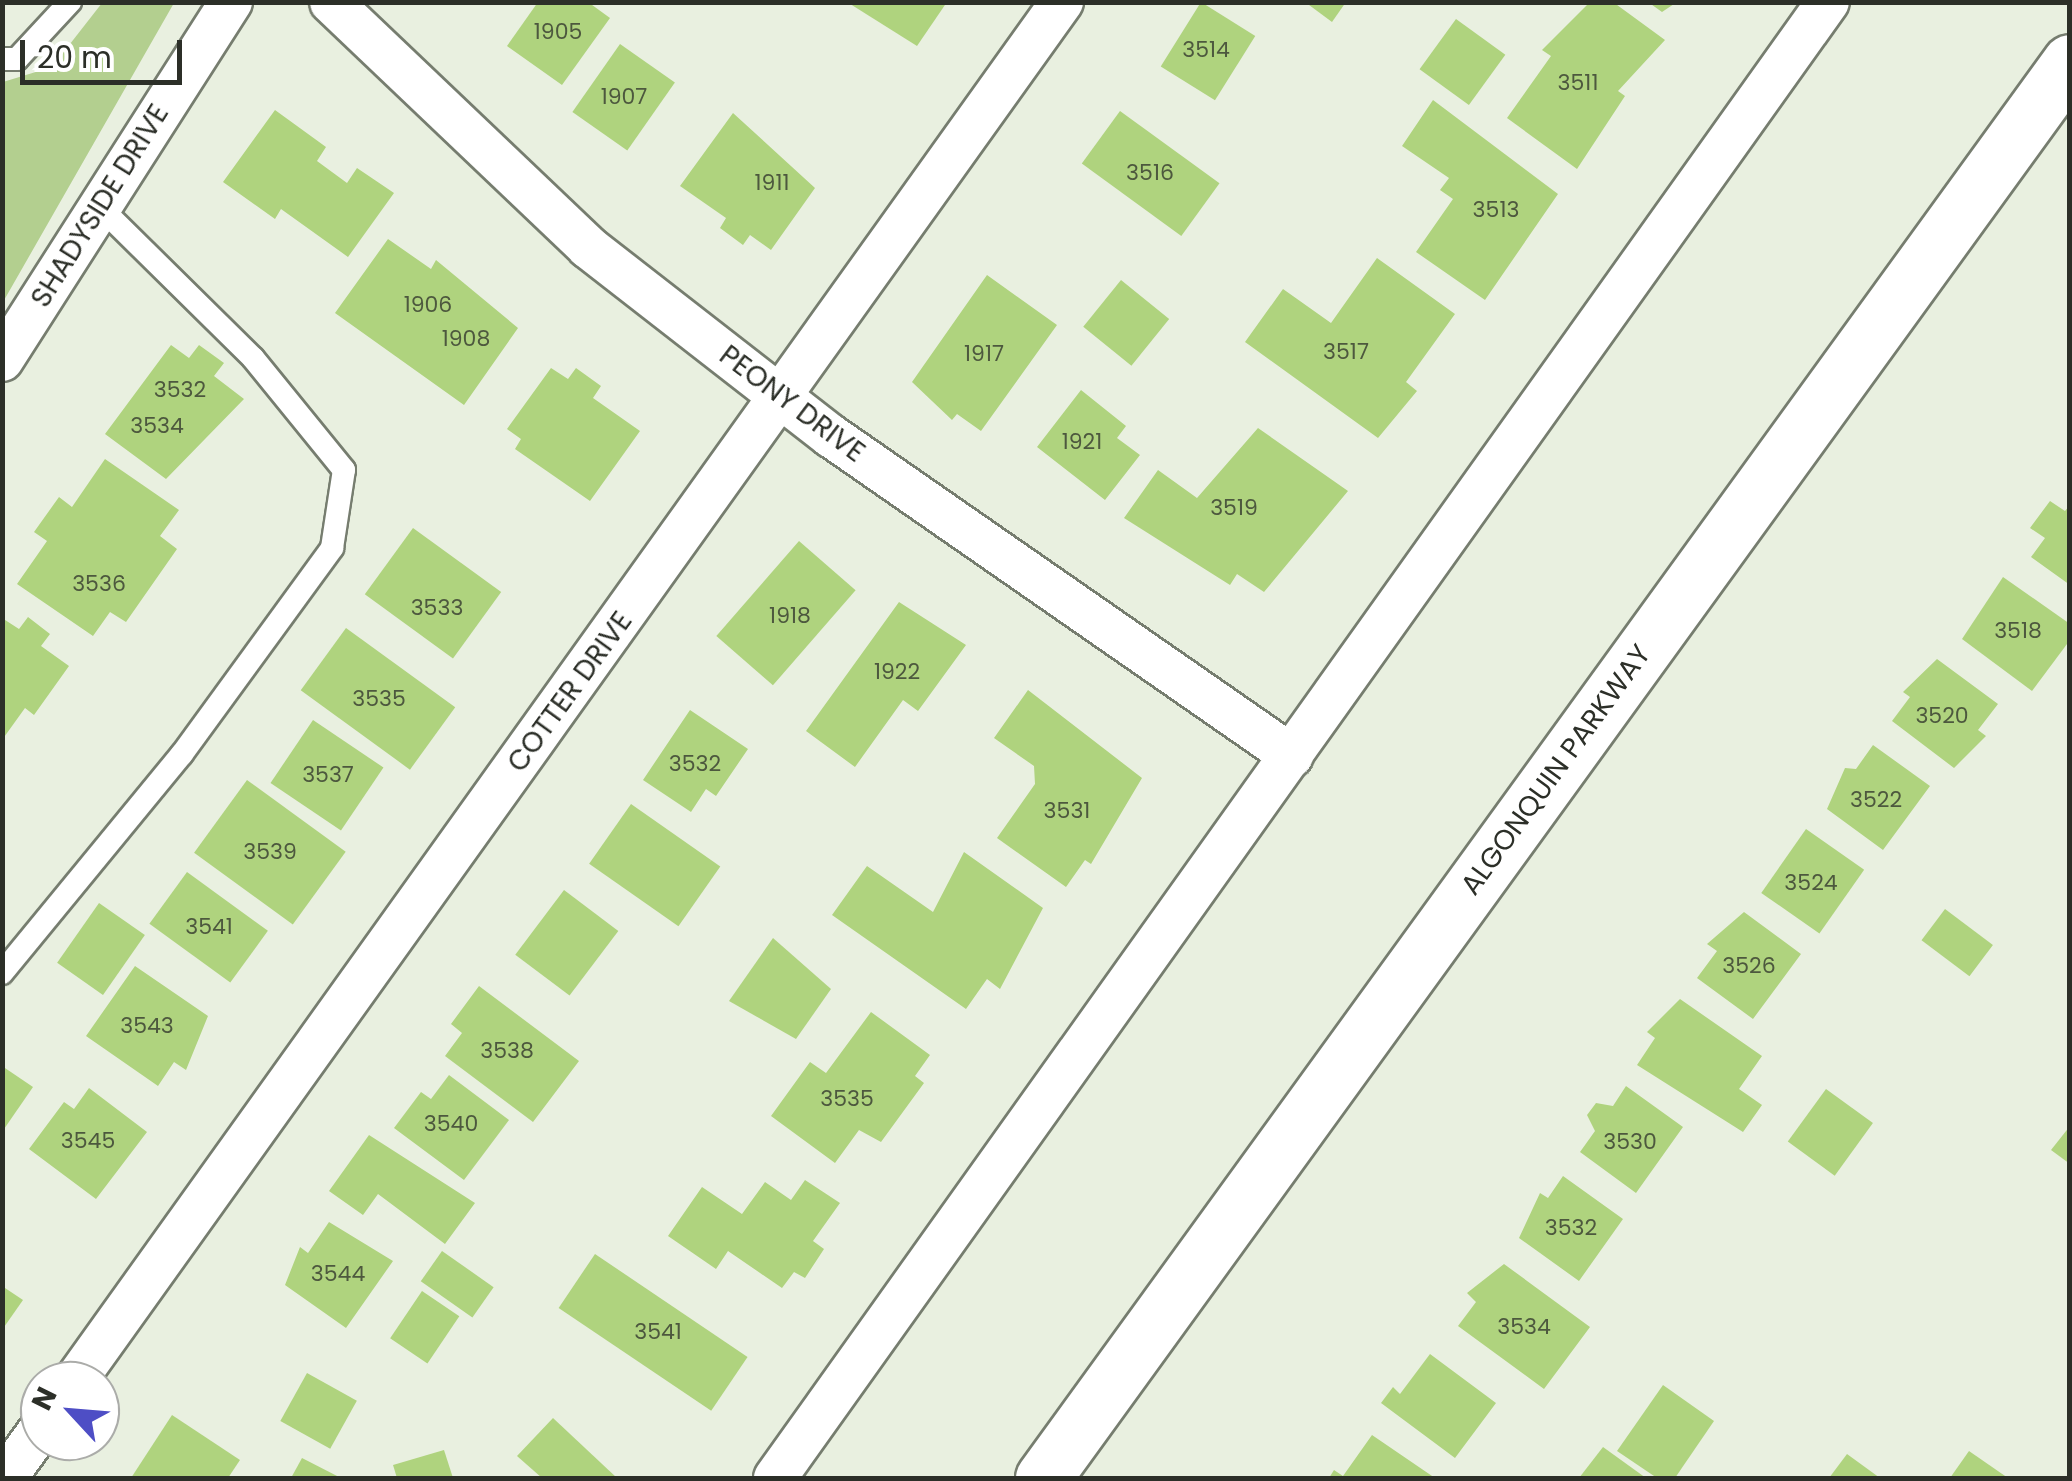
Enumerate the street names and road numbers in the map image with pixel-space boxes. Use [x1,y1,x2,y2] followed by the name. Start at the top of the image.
[24,98,176,314] street label: SHADYSIDE DRIVE
[713,338,871,470] street label: PEONY DRIVE
[501,605,639,779] street label: COTTER DRIVE
[1454,638,1658,902] street label: ALGONQUIN PARKWAY

